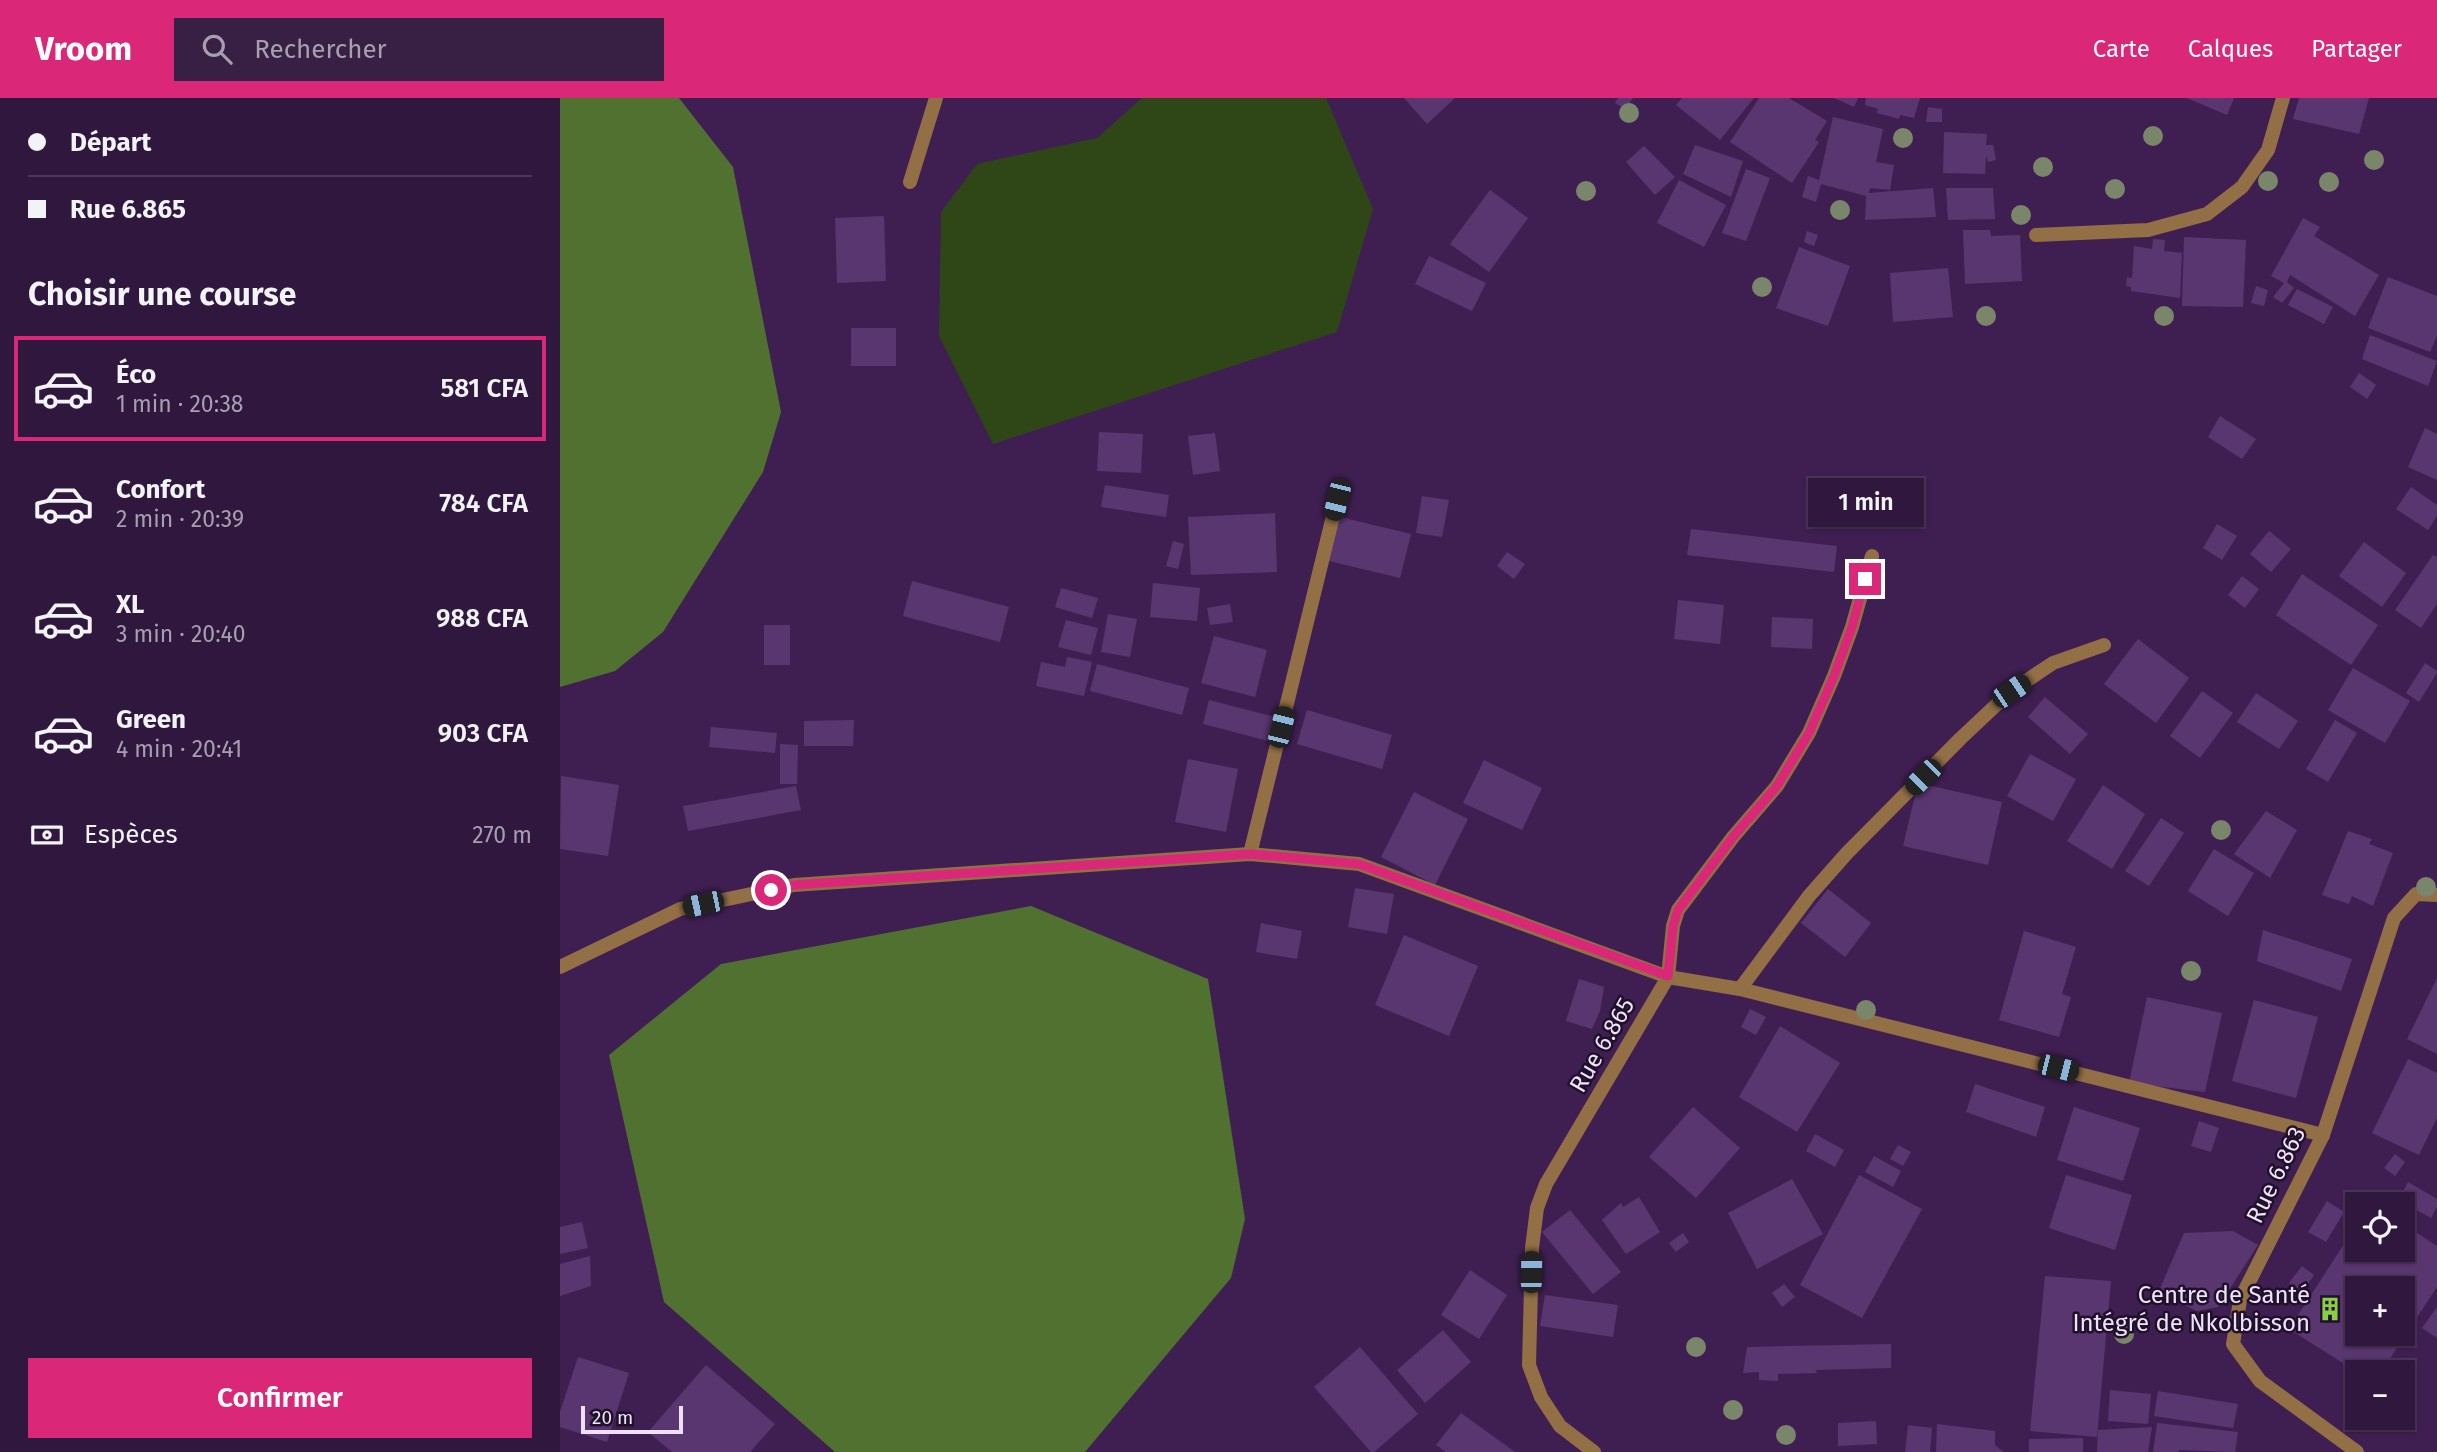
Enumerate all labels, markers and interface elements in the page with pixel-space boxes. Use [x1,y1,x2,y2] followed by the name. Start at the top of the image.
[174,18,664,81] search box
[35,29,132,69] text: Vroom
[198,30,236,68] icon: search
[254,34,387,65] text: Rechercher
[2093,35,2150,63] text: Carte
[2188,35,2273,63] text: Calques
[2311,35,2402,63] text: Partager
[70,127,151,158] text: Départ
[70,194,186,225] text: Rue 6.865
[28,275,296,313] text: Choisir une course
[32,357,95,420] icon: car
[116,359,156,390] text: Éco
[440,373,528,404] text: 581 CFA
[116,390,244,418] text: 1 min · 20:38
[32,472,95,535] icon: car
[116,474,205,505] text: Confort
[1322,477,1353,523] car
[1807,477,1923,526] callout: 1 min
[439,488,528,519] text: 784 CFA
[1838,488,1894,516] text: 1 min
[116,505,244,533] text: 2 min · 20:39
[1849,563,1881,595] route end
[32,587,95,650] icon: car
[116,589,144,620] text: XL
[436,603,528,634] text: 988 CFA
[116,620,246,648] text: 3 min · 20:40
[1988,671,2035,711] car
[32,702,95,765] icon: car
[116,704,186,735] text: Green
[1266,704,1297,750] car
[438,718,528,749] text: 903 CFA
[116,735,242,763] text: 4 min · 20:41
[1901,755,1946,799] car
[28,816,66,854] icon: cash
[84,819,178,850] text: Espèces
[472,821,532,849] text: 270 m
[755,874,787,906] route start
[681,889,726,919] car
[1564,993,1640,1097] street label: Rue 6.865
[2036,1053,2081,1083] car
[2241,1122,2311,1228] street label: Rue 6.863
[2345,1192,2415,1430] map controls
[2345,1192,2415,1262] button: locate
[1521,1251,1542,1293] car
[2345,1276,2415,1346] button: +
[2072,1281,2310,1337] place label: Centre de Santé Intégré de Nkolbisson
[2316,1295,2344,1323] building icon: Centre de Santé Intégré de Nkolbisson
[28,1358,532,1438] button: Confirmer
[2345,1360,2415,1430] button: −
[581,1403,682,1435] scale bar
[592,1406,633,1429] text: 20 m

